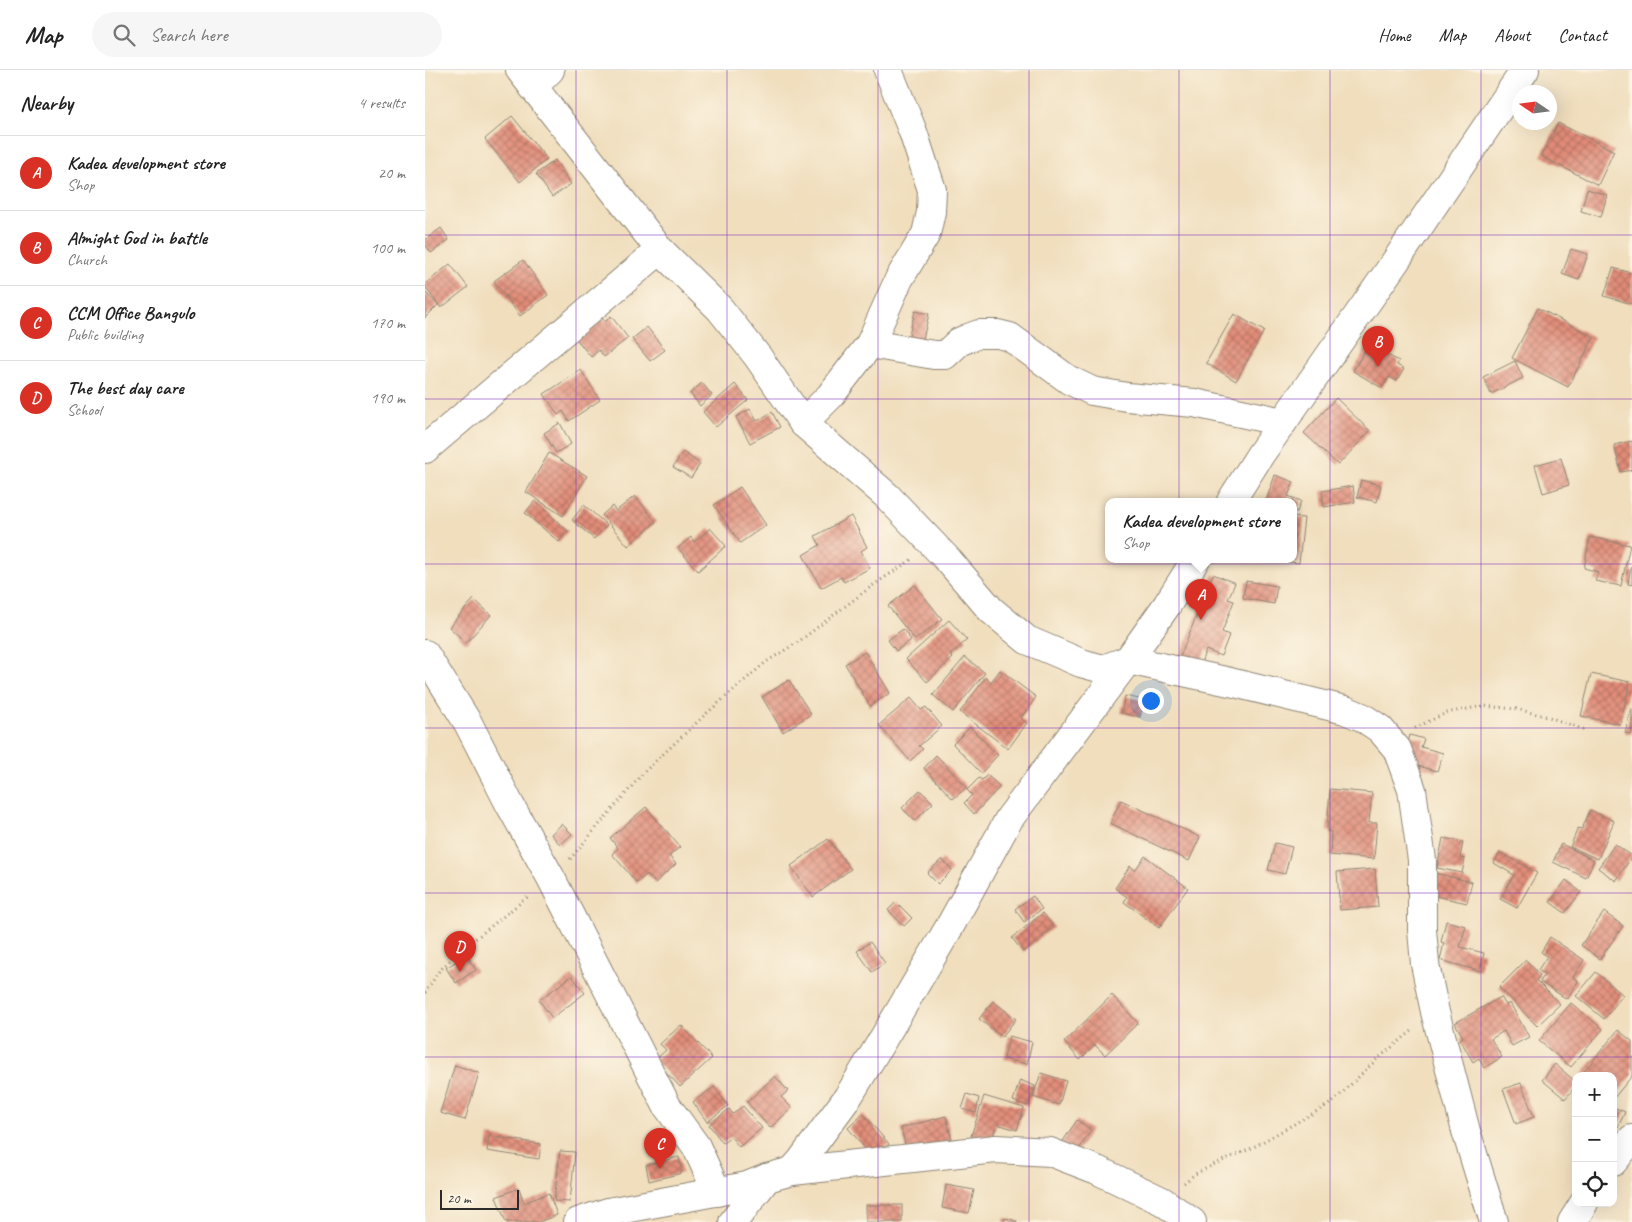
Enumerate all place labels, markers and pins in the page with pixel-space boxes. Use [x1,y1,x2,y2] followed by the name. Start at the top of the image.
[1362,326,1394,367] pin: B
[1185,579,1217,620] pin: A
[444,931,476,972] pin: D
[644,1128,676,1169] pin: C

